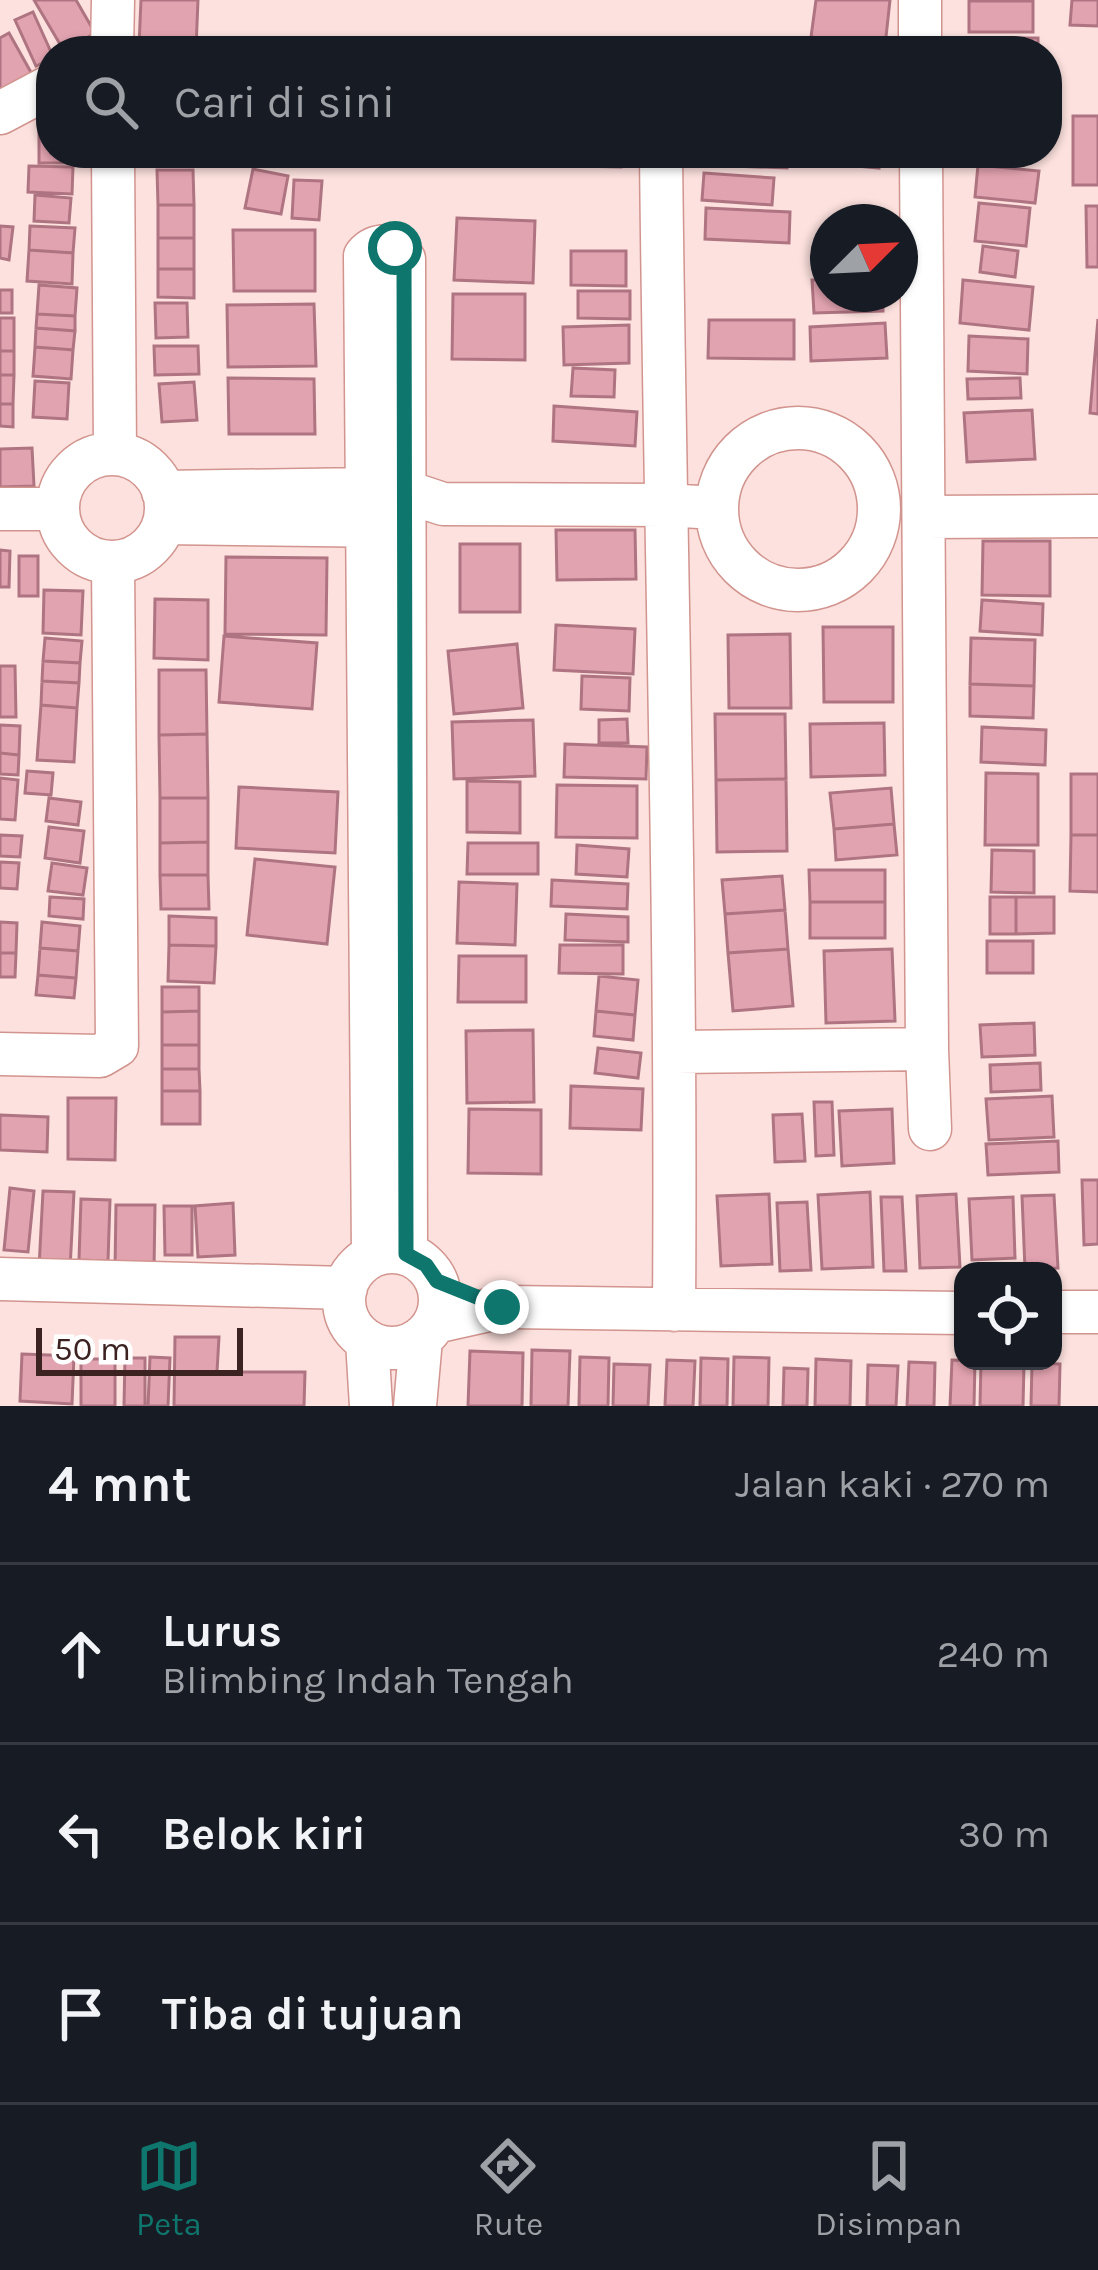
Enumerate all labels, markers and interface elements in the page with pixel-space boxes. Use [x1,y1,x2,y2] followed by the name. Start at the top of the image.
[36,36,1062,168] search box
[78,69,144,135] icon: search
[174,76,395,128] text: Cari di sini
[810,204,918,312] north arrow
[368,221,422,275] route start
[954,1262,1062,1370] map controls
[954,1262,1062,1370] button: locate
[475,1280,529,1334] route end
[36,1322,243,1375] scale bar
[54,1330,131,1368] text: 50 m
[48,1454,192,1514] text: 4 mnt
[735,1461,1050,1507] text: Jalan kaki · 270 m
[162,1605,282,1657] text: Lurus
[48,1621,114,1687] icon: ahead
[937,1631,1050,1677] text: 240 m
[162,1657,574,1703] text: Blimbing Indah Tengah
[48,1801,114,1867] icon: left
[162,1808,366,1860] text: Belok kiri
[958,1811,1050,1857] text: 30 m
[48,1981,114,2047] icon: arrive
[162,1988,463,2040] text: Tiba di tujuan
[136,2133,202,2243] tab: Peta
[474,2133,543,2243] tab: Rute
[815,2133,962,2243] tab: Disimpan

